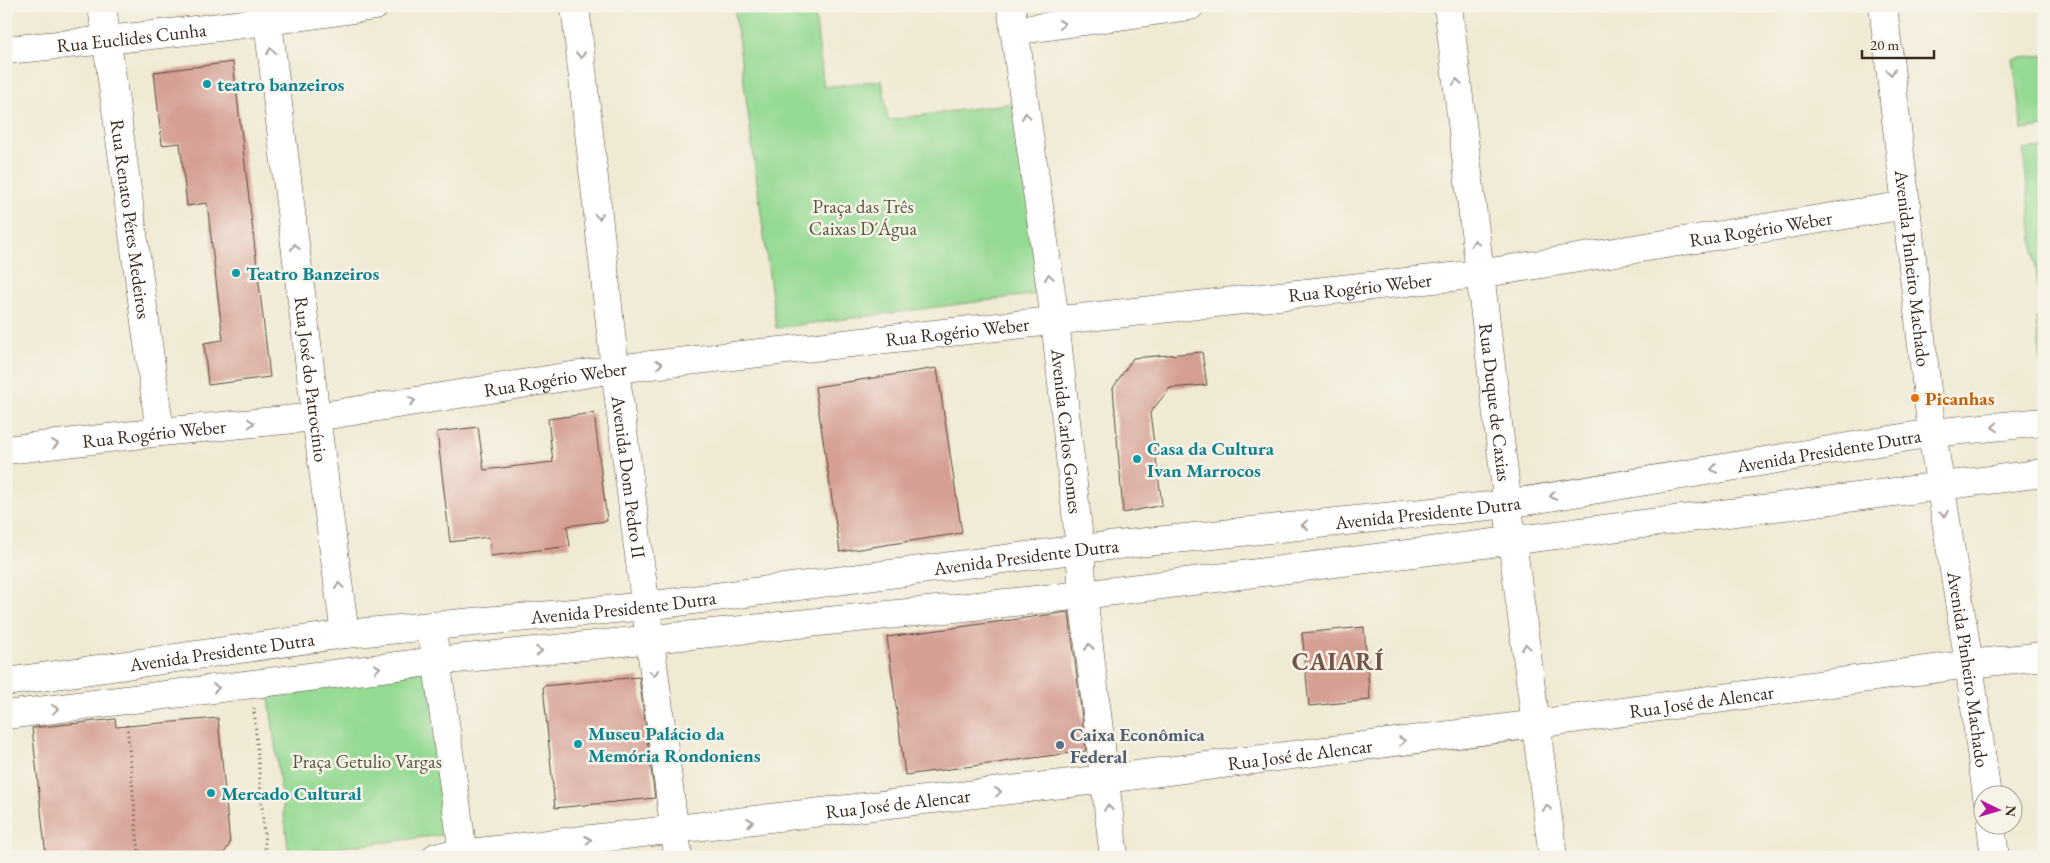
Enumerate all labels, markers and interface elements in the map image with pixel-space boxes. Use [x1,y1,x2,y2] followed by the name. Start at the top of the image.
[55,17,208,58] street label: Rua Euclides Cunha
[1059,19,1067,30] one-way arrow
[1862,28,1935,60] scale bar
[1870,35,1899,54] text: 20 m
[267,47,277,55] one-way arrow
[575,51,586,59] one-way arrow
[1885,68,1896,76] one-way arrow
[217,72,345,97] place label: teatro banzeiros
[1452,77,1463,85] one-way arrow
[201,78,213,90] marker: teatro banzeiros
[1021,112,1032,120] one-way arrow
[105,118,156,320] street label: Rua Renato Péres Medeiros
[1889,168,1936,368] street label: Avenida Pinheiro Machado
[809,194,918,241] park label: Praça das Três Caixas D´Água
[1687,205,1835,253] street label: Rua Rogério Weber
[593,213,604,221] one-way arrow
[1470,239,1481,247] one-way arrow
[290,243,301,251] one-way arrow
[246,261,379,286] place label: Teatro Banzeiros
[230,267,242,279] marker: Teatro Banzeiros
[1287,267,1434,308] street label: Rua Rogério Weber
[1044,272,1054,281] one-way arrow
[288,295,334,464] street label: Rua José do Patrocínio
[884,311,1031,352] street label: Rua Rogério Weber
[1473,322,1517,483] street label: Rua Duque de Caxias
[1045,347,1088,515] street label: Avenida Carlos Gomes
[482,356,629,403] street label: Rua Rogério Weber
[655,359,663,370] one-way arrow
[1925,386,1995,411] place label: Picanhas
[1909,392,1921,404] marker: Picanhas
[605,393,651,560] street label: Avenida Dom Pedro II
[408,397,416,407] one-way arrow
[81,414,228,454] street label: Rua Rogério Weber
[247,418,255,429] one-way arrow
[1991,421,1999,432] one-way arrow
[1734,423,1923,479] street label: Avenida Presidente Dutra
[1147,436,1275,483] place label: Casa da Cultura Ivan Marrocos
[50,440,59,450] one-way arrow
[1131,453,1143,465] marker: Casa da Cultura Ivan Marrocos
[1709,464,1718,474] one-way arrow
[1333,490,1523,535] street label: Avenida Presidente Dutra
[1549,491,1558,501] one-way arrow
[1939,510,1949,519] one-way arrow
[1301,519,1309,530] one-way arrow
[931,533,1120,581] street label: Avenida Presidente Dutra
[1941,569,1995,769] street label: Avenida Pinheiro Machado
[334,581,344,590] one-way arrow
[528,585,718,630] street label: Avenida Presidente Dutra
[127,626,316,678] street label: Avenida Presidente Dutra
[1084,643,1095,651] one-way arrow
[1521,643,1532,651] one-way arrow
[535,646,543,657] one-way arrow
[1292,646,1384,677] district label: CAIARÍ
[373,663,381,674] one-way arrow
[648,669,659,677] one-way arrow
[1628,679,1776,724] street label: Rua José de Alencar
[212,683,220,694] one-way arrow
[50,704,59,714] one-way arrow
[588,721,761,768] place label: Museu Palácio da Memória Rondoniens
[1070,722,1205,769] place label: Caixa Econômica Federal
[1226,733,1374,776] street label: Rua José de Alencar
[1399,736,1407,747] one-way arrow
[572,738,584,750] marker: Museu Palácio da Memória Rondoniens
[1054,739,1066,751] marker: Caixa Econômica Federal
[292,749,442,774] park label: Praça Getulio Vargas
[221,781,362,806] place label: Mercado Cultural
[824,783,972,824] street label: Rua José de Alencar
[1972,786,2022,836] north arrow
[205,787,217,799] marker: Mercado Cultural
[994,787,1002,798] one-way arrow
[1103,804,1114,812] one-way arrow
[1542,804,1553,812] one-way arrow
[2001,805,2020,818] text: N
[745,817,754,827] one-way arrow
[585,835,593,846] one-way arrow

